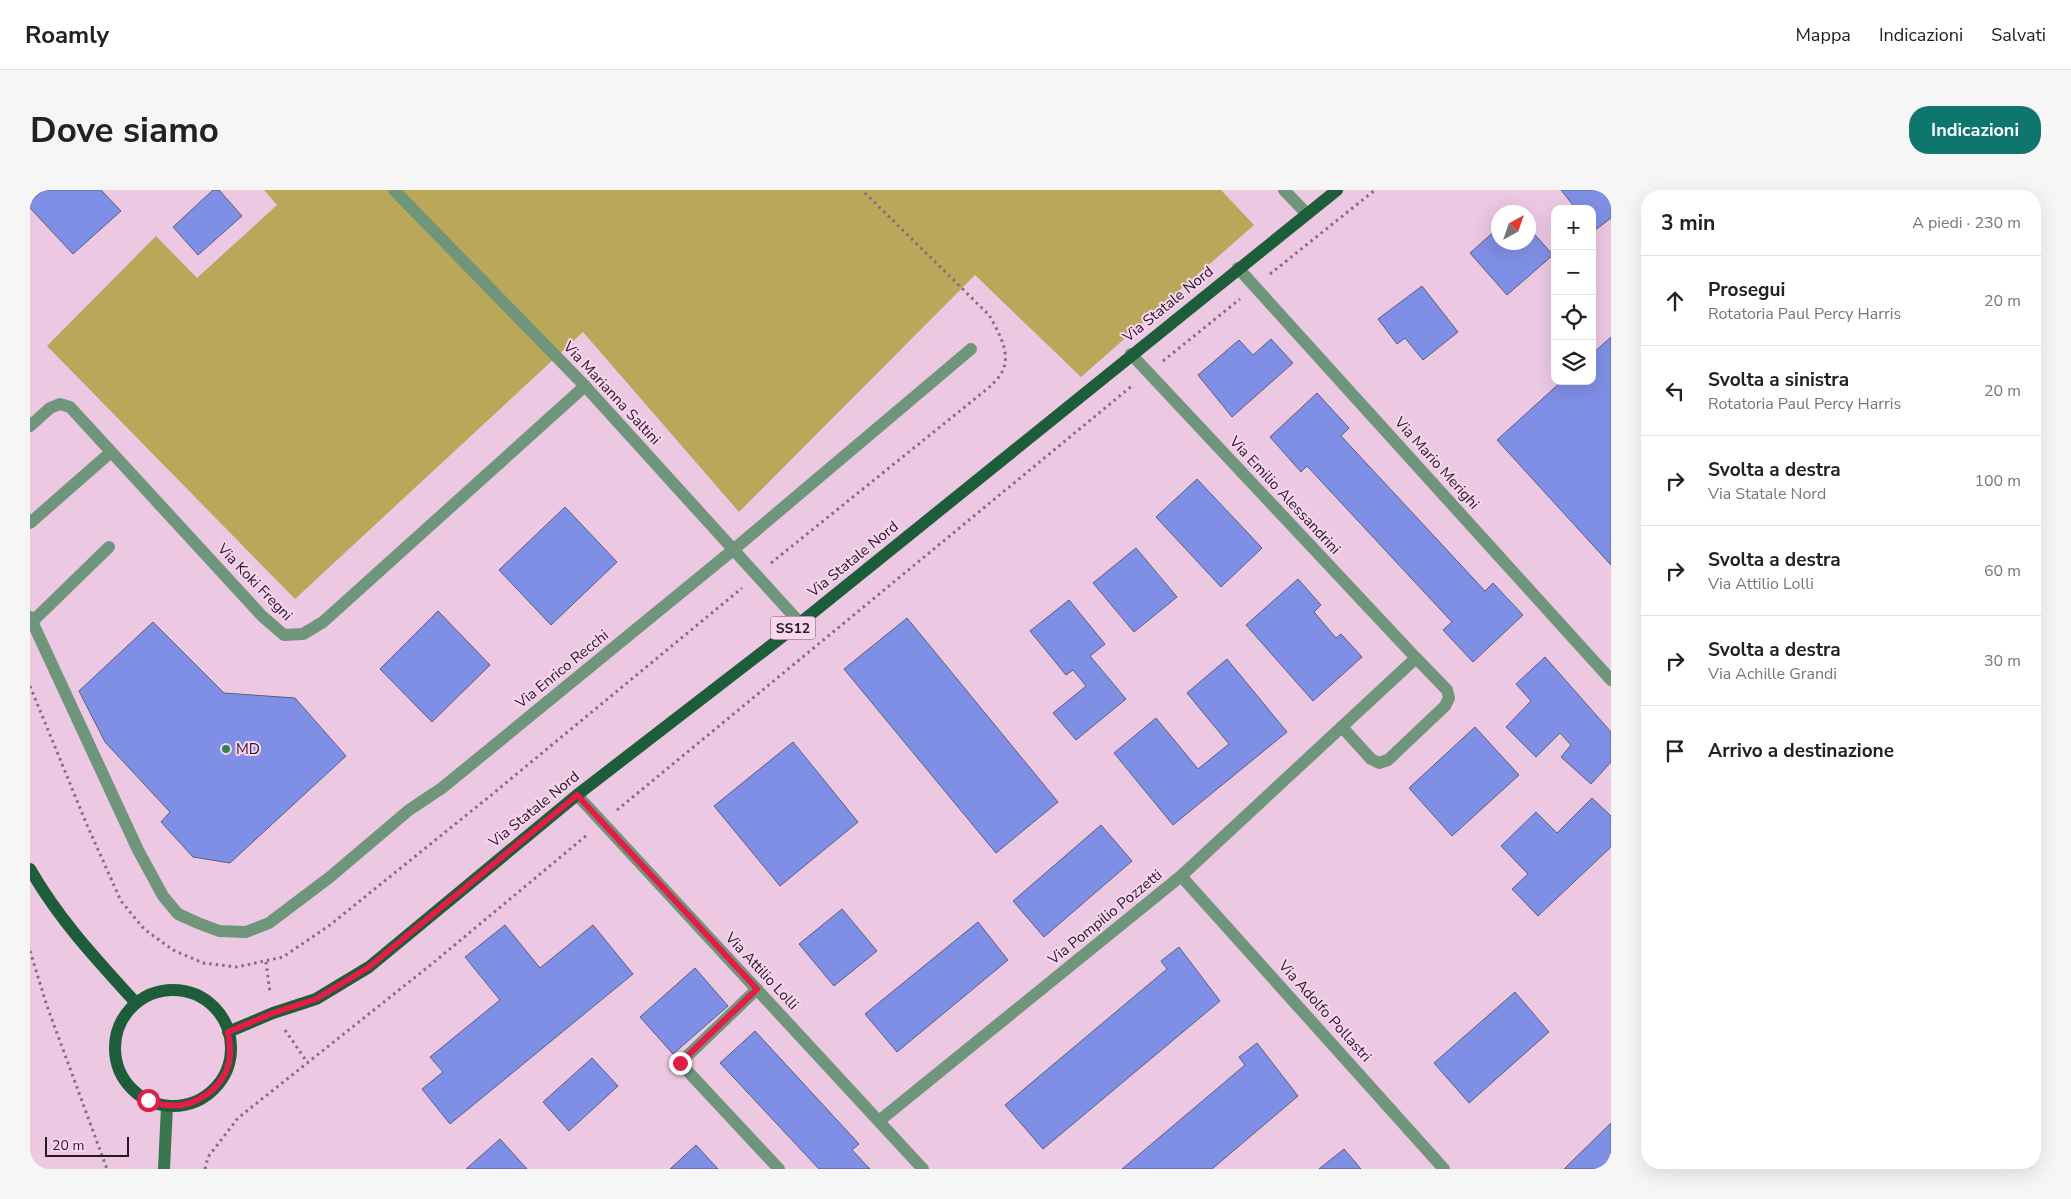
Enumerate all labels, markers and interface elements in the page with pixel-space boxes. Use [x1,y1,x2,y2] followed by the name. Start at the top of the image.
[25,19,109,51] text: Roamly
[1795,23,1851,47] text: Mappa
[1879,23,1963,47] text: Indicazioni
[1991,23,2046,47] text: Salvati
[1909,106,2041,154] button: Indicazioni
[30,107,219,154] text: Dove siamo
[1491,205,1536,250] north arrow
[1551,205,1596,385] map controls
[1551,205,1596,250] button: +
[1661,209,1715,237] text: 3 min
[1912,212,2021,234] text: A piedi · 230 m
[1551,250,1596,295] button: −
[1118,261,1217,347] street label: Via Statale Nord
[1708,277,1785,303] text: Prosegui
[1661,287,1689,315] icon: ahead
[1984,290,2021,312] text: 20 m
[1551,295,1596,340] button: locate
[1708,303,1901,325] text: Rotatoria Paul Percy Harris
[558,336,665,449] street label: Via Marianna Saltini
[1551,340,1596,385] button: layers
[1708,367,1849,393] text: Svolta a sinistra
[1661,377,1689,405] icon: left
[1984,380,2021,402] text: 20 m
[1708,393,1901,415] text: Rotatoria Paul Percy Harris
[1389,412,1484,513] street label: Via Mario Merighi
[1224,431,1345,558] street label: Via Emilio Alessandrini
[1708,457,1841,483] text: Svolta a destra
[1661,467,1689,495] icon: right
[1974,470,2021,492] text: 100 m
[1708,483,1826,505] text: Via Statale Nord
[803,516,902,602] street label: Via Statale Nord
[212,538,297,625] street label: Via Koki Fregni
[1708,547,1841,573] text: Svolta a destra
[1661,557,1689,585] icon: right
[1984,560,2021,582] text: 60 m
[1708,573,1814,595] text: Via Attilio Lolli
[770,616,816,639] road number: SS12
[511,625,613,713] street label: Via Enrico Recchi
[1708,637,1841,663] text: Svolta a destra
[1661,647,1689,675] icon: right
[1984,650,2021,672] text: 30 m
[1708,663,1837,685] text: Via Achille Grandi
[1661,737,1689,765] icon: arrive
[1708,738,1894,764] text: Arrivo a destinazione
[236,739,260,759] place label: MD
[220,743,232,755] marker: MD
[484,766,583,852] street label: Via Statale Nord
[1043,865,1166,970] street label: Via Pompilio Pozzetti
[720,927,803,1014] street label: Via Attilio Lolli
[1273,955,1376,1066] street label: Via Adolfo Pollastri
[669,1052,692,1075] route end
[137,1089,160,1112] route start
[45,1134,129,1157] scale bar
[52,1136,84,1155] text: 20 m

